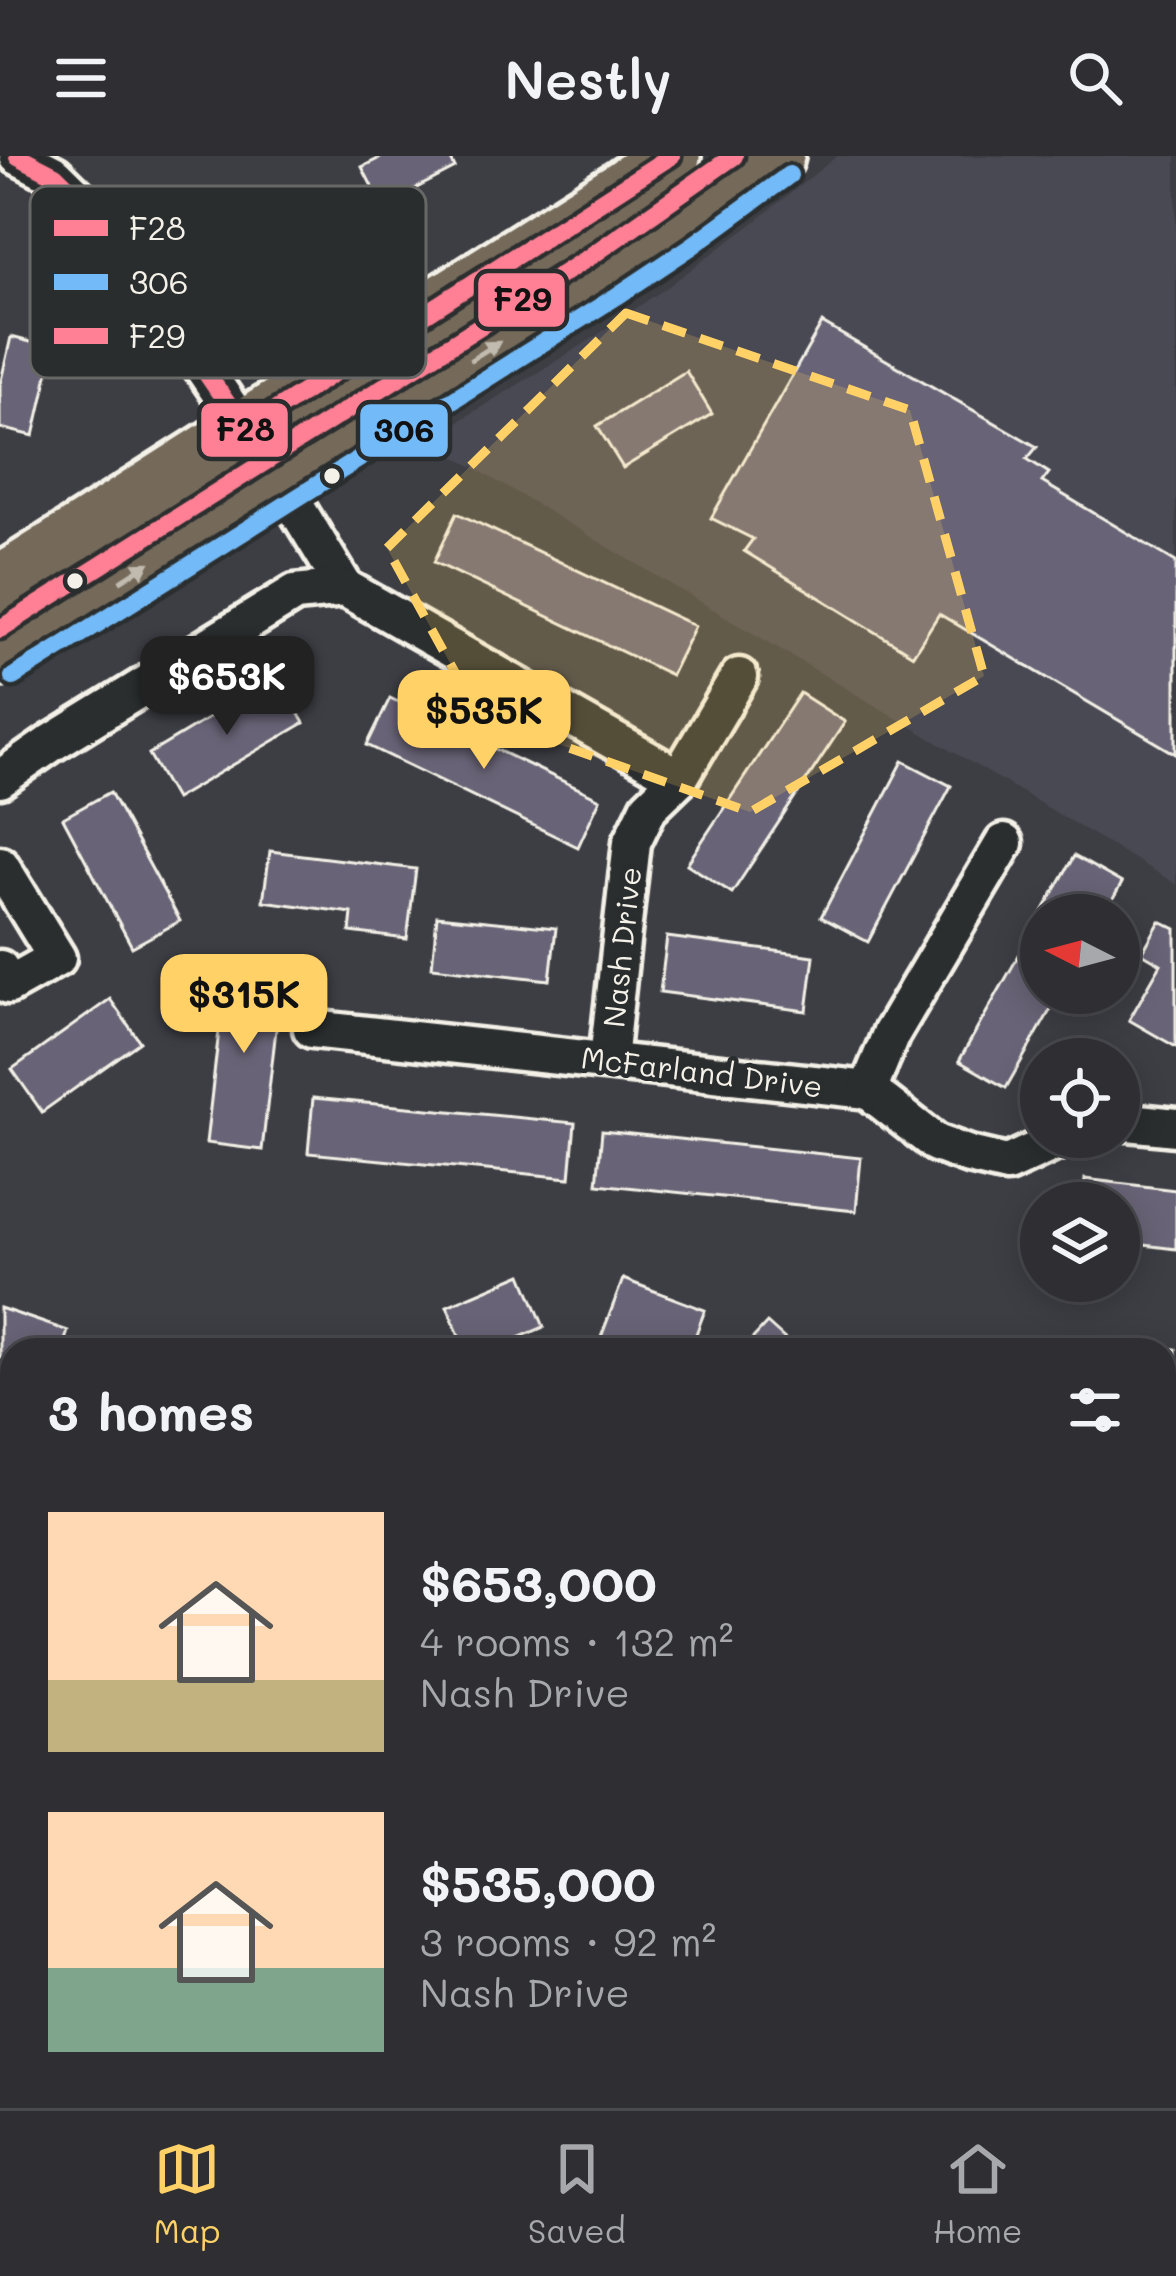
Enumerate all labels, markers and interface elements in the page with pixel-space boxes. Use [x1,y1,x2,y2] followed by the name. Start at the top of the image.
[504,43,672,114] text: Nestly
[48,45,114,111] icon: menu
[1062,45,1128,111] icon: search
[30,186,426,378] legend
[129,205,186,248] text: F28
[129,259,189,302] text: 306
[476,271,567,329] line badge: F29
[492,276,552,319] text: F29
[129,313,185,356] text: F29
[468,341,502,362] one-way arrow
[199,401,290,459] line badge: F28
[358,402,450,459] line badge: 306
[215,406,275,449] text: F28
[374,407,434,450] text: 306
[321,465,343,487] unlabelled marker
[118,562,151,584] one-way arrow
[64,570,86,592] unlabelled marker
[143,636,311,738] pin: $653K
[167,649,287,700] text: $653K
[400,670,568,772] pin: $535K
[425,683,543,734] text: $535K
[593,865,649,1029] street label: Nash Drive
[1020,894,1140,1014] north arrow
[1020,894,1140,1302] map controls
[160,954,328,1056] pin: $315K
[187,967,301,1018] text: $315K
[579,1036,825,1106] street label: McFarland Drive
[1020,1038,1140,1158] button: locate
[1020,1182,1140,1302] button: layers
[48,1377,254,1444] text: 3 homes
[1062,1377,1128,1443] icon: filters
[420,1548,657,1615] text: $653,000
[144,1560,288,1704] icon: home
[420,1615,734,1666] text: 4 rooms · 132 m²
[420,1666,630,1717] text: Nash Drive
[420,1848,656,1915] text: $535,000
[144,1860,288,2004] icon: home
[420,1915,716,1966] text: 3 rooms · 92 m²
[420,1966,630,2017] text: Nash Drive
[153,2136,221,2251] tab: Map
[528,2136,626,2251] tab: Saved
[933,2136,1022,2251] tab: Home

